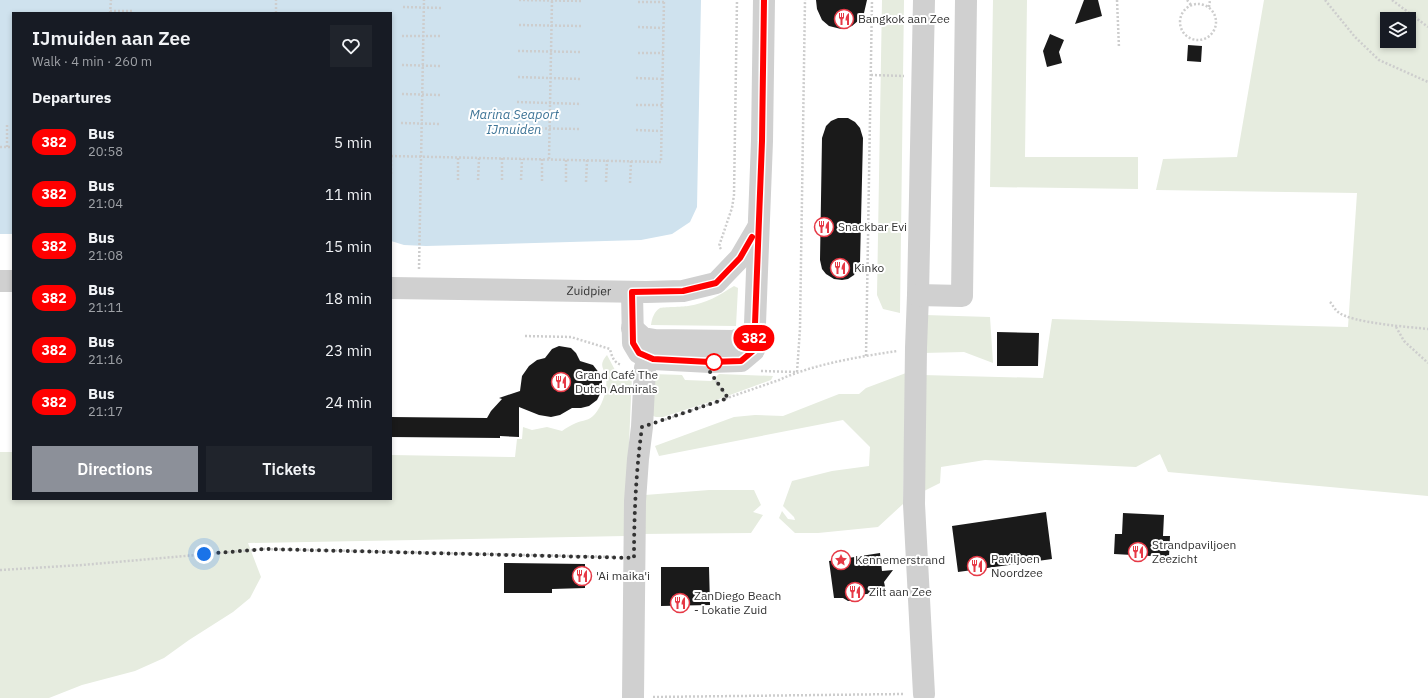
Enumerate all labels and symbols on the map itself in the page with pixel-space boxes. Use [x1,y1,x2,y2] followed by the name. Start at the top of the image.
[833,8,855,30] restaurant icon: Bangkok aan Zee
[858,11,950,26] place label: Bangkok aan Zee
[469,106,559,138] water label: Marina Seaport IJmuiden
[813,216,835,238] restaurant icon: Snackbar Evi
[838,219,907,234] place label: Snackbar Evi
[829,257,851,279] restaurant icon: Kinko
[854,260,885,275] place label: Kinko
[567,283,612,298] street label: Zuidpier
[731,325,777,351] line badge: 382
[705,353,723,371] unlabelled marker
[575,367,659,396] place label: Grand Café The Dutch Admirals
[550,371,572,393] restaurant icon: Grand Café The Dutch Admirals
[1152,537,1236,566] place label: Strandpaviljoen Zeezicht
[1127,541,1149,563] restaurant icon: Strandpaviljoen Zeezicht
[194,544,214,564] your location
[830,549,852,571] place icon: Kennemerstrand
[991,551,1043,580] place label: Paviljoen Noordzee
[855,552,945,567] place label: Kennemerstrand
[966,555,988,577] restaurant icon: Paviljoen Noordzee
[571,565,593,587] restaurant icon: 'Ai maika'i
[596,568,650,583] place label: 'Ai maika'i
[844,581,866,603] restaurant icon: Zilt aan Zee
[869,584,932,599] place label: Zilt aan Zee
[694,588,781,617] place label: ZanDiego Beach - Lokatie Zuid
[669,592,691,614] restaurant icon: ZanDiego Beach - Lokatie Zuid

